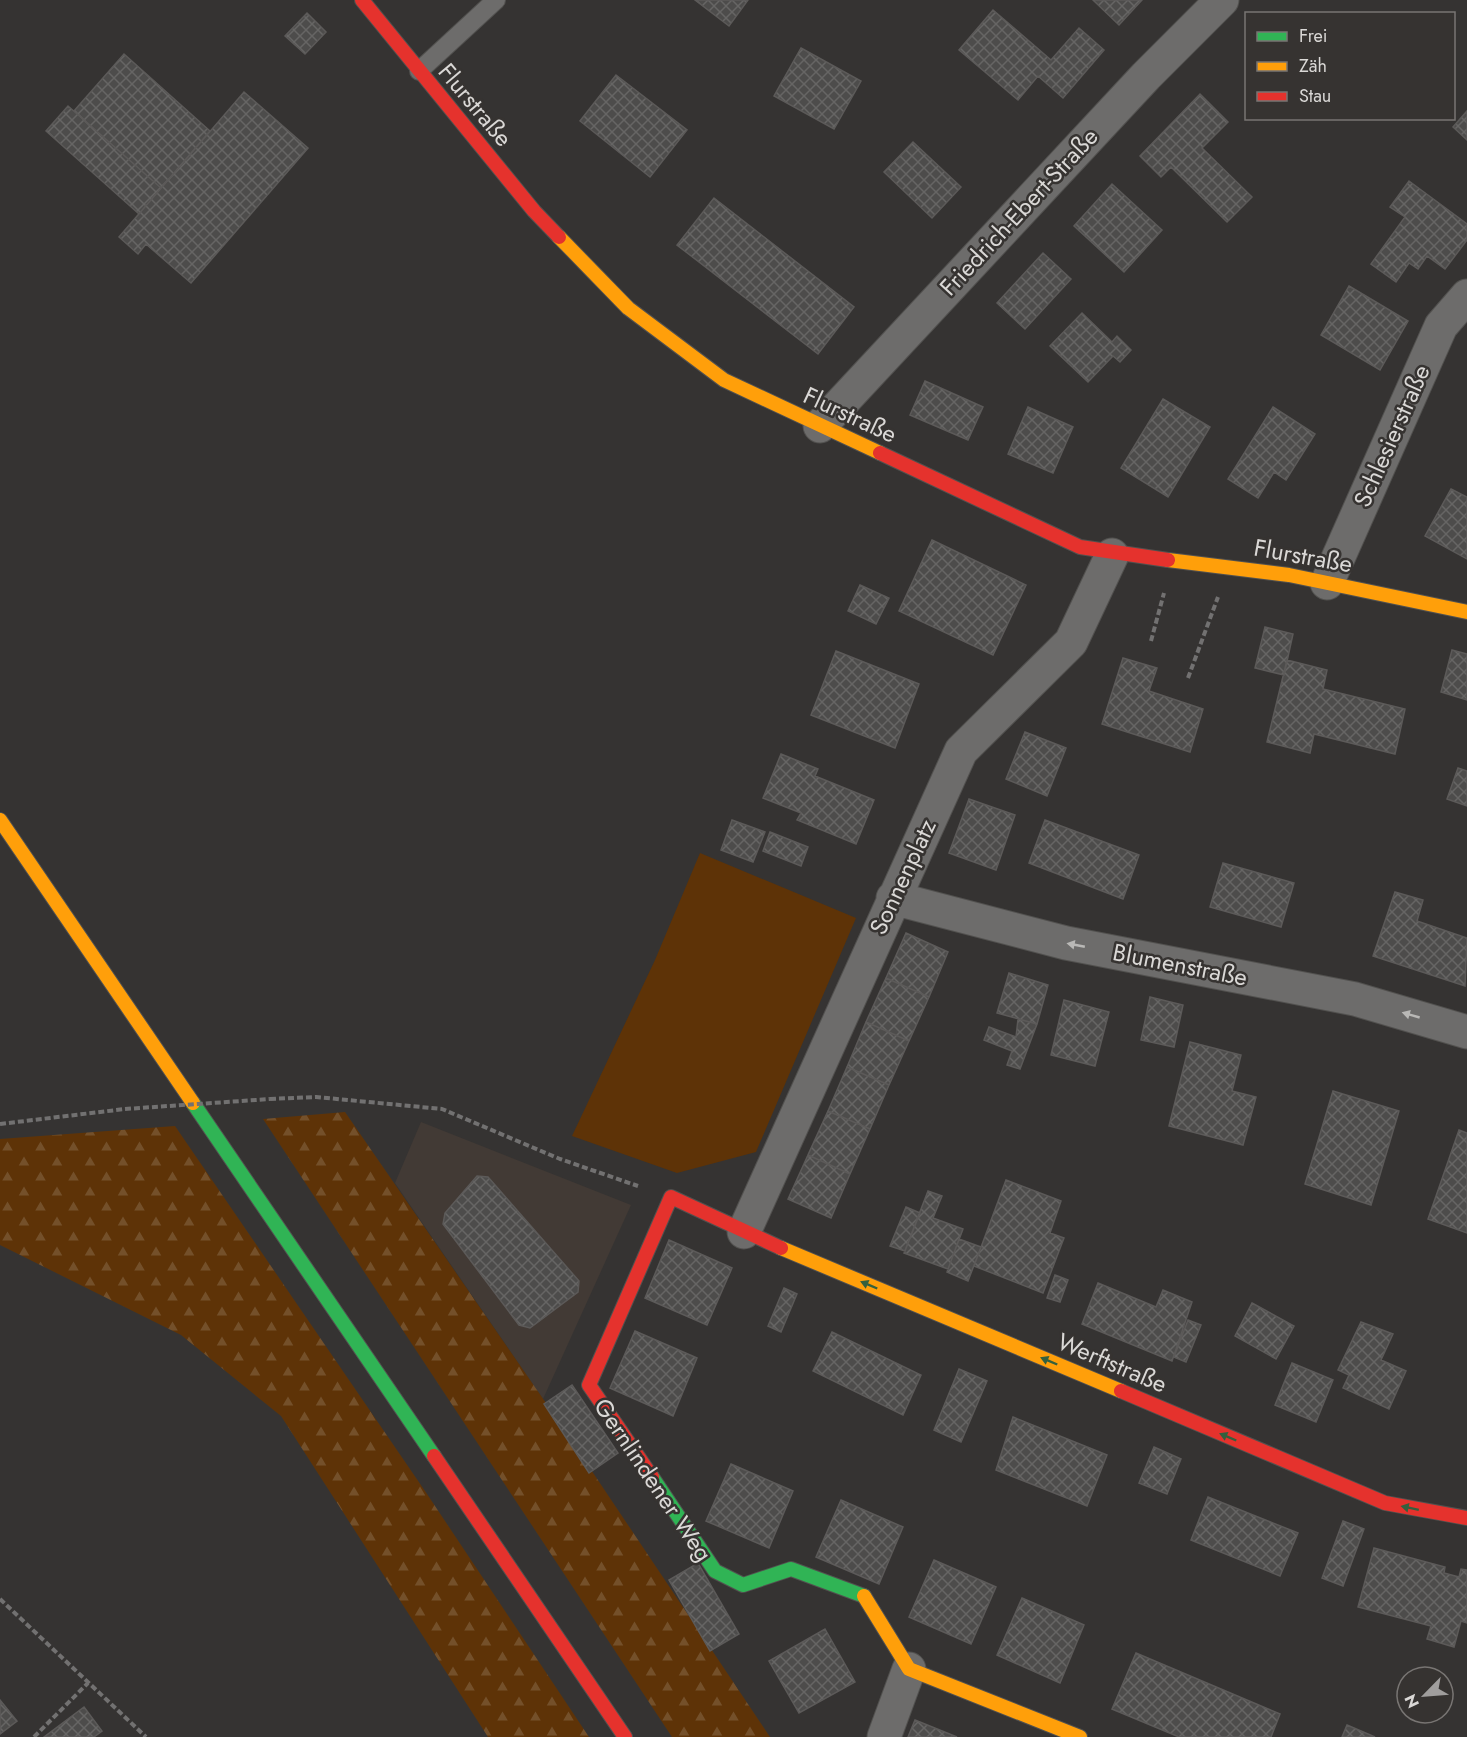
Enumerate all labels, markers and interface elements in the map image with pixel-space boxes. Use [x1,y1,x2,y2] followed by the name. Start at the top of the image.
[1245,12,1455,120] legend
[1299,23,1328,49] text: Frei
[1299,53,1327,79] text: Zäh
[430,55,521,154] street label: Flurstraße
[1299,83,1331,109] text: Stau
[931,120,1106,303] street label: Friedrich-Ebert-Straße
[1344,359,1439,513] street label: Schlesierstraße
[798,378,903,451] street label: Flurstraße
[1251,530,1355,581] street label: Flurstraße
[860,813,945,940] street label: Sonnenplatz
[1110,934,1250,995] street label: Blumenstraße
[1067,940,1086,949] one-way arrow
[1402,1010,1420,1019] one-way arrow
[860,1280,878,1289] one-way arrow
[1052,1324,1173,1401] street label: Werftstraße
[1039,1356,1057,1366] one-way arrow
[586,1391,721,1568] street label: Gernlindener Weg
[1219,1432,1237,1442] one-way arrow
[1400,1502,1419,1512] one-way arrow
[1395,1665,1455,1725] north arrow
[1399,1691,1425,1712] text: N

